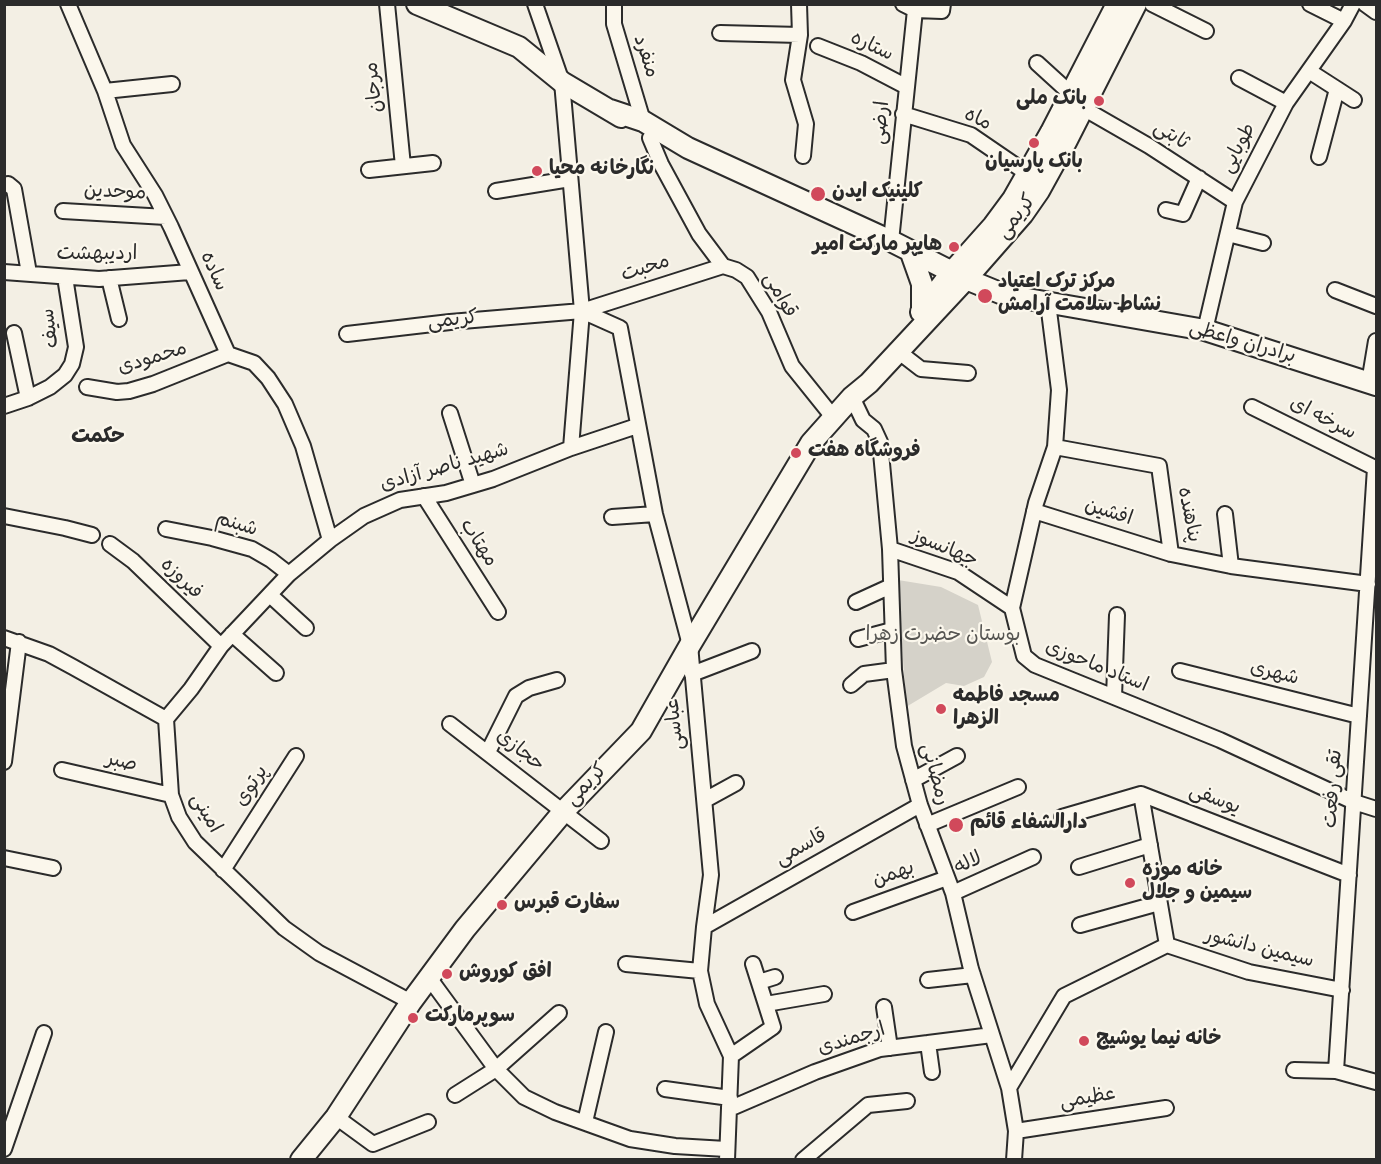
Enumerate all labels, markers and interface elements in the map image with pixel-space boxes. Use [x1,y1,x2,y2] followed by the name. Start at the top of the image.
[846,28,896,68] street label: ستاره
[626,33,662,81] street label: منفرد
[361,60,391,114] street label: مرجان
[1016,89,1087,113] place label: بانک ملی
[1092,94,1106,108] marker: بانک ملی
[869,100,897,146] street label: ارضی
[959,104,995,138] street label: ماه
[1148,117,1192,157] street label: ثابتی
[1217,120,1263,178] street label: طوبایی
[1027,136,1041,150] marker: بانک پارسیان
[985,152,1083,176] place label: بانک پارسیان
[549,159,654,183] place label: نگارخانه محیا
[530,164,544,178] marker: نگارخانه محیا
[83,180,147,208] street label: موحدین
[832,182,923,206] place label: کلینیک ایدن
[809,185,827,203] marker: کلینیک ایدن
[993,191,1043,245] street label: کریمی
[813,235,942,259] place label: هایپر مارکت امیر
[947,240,961,254] marker: هایپر مارکت امیر
[57,244,137,268] street label: اردیبهشت
[193,249,231,295] street label: ساده
[619,251,673,289] street label: محبت
[756,269,800,323] street label: قوامی
[998,272,1161,319] place label: مرکز ترک اعتیاد نشاط سلامت آرامش
[976,287,994,305] marker: مرکز ترک اعتیاد نشاط سلامت آرامش
[38,307,66,349] street label: سیف
[427,307,479,337] street label: کریمی
[1186,317,1298,371] street label: برادران واعظی
[115,338,191,382] street label: محمودی
[1285,393,1359,447] street label: سرخه ای
[71,426,125,452] district label: حکمت
[378,439,512,499] street label: شهید ناصر آزادی
[808,441,921,465] place label: فروشگاه هفت
[789,446,803,460] marker: فروشگاه هفت
[1170,485,1204,545] street label: پناهنده
[1081,495,1135,533] street label: افشین
[212,508,260,544] street label: شبنم
[453,516,501,572] street label: مهتاب
[907,525,981,575] street label: جهانسوز
[154,554,206,606] street label: فیروزه
[865,625,1021,649] park label: بوستان حضرت زهرا
[1041,636,1151,700] street label: استاد ماحوزی
[1247,657,1301,693] street label: شهری
[953,686,1060,733] place label: مسجد فاطمه الزهرا
[662,697,692,751] street label: عباسی
[934,702,948,716] marker: مسجد فاطمه الزهرا
[490,726,548,778] street label: حجازی
[913,741,953,809] street label: رمضانی
[103,749,139,779] street label: صبر
[1320,749,1350,829] street label: تقی رفعت
[562,760,614,812] street label: کریمی
[231,762,275,812] street label: پرتوی
[1185,780,1243,822] street label: یوسفی
[183,790,225,838] street label: امینی
[970,813,1087,837] place label: دارالشفاء قائم
[947,816,965,834] marker: دارالشفاء قائم
[772,825,832,873] street label: قاسمی
[951,848,987,882] street label: لاله
[870,858,918,894] street label: بهمن
[1142,860,1252,907] place label: خانه موزه سیمین و جلال
[1123,876,1137,890] marker: خانه موزه سیمین و جلال
[514,893,620,917] place label: سفارت قبرس
[495,898,509,912] marker: سفارت قبرس
[1202,925,1316,975] street label: سیمین دانشور
[459,962,552,986] place label: افق کوروش
[440,967,454,981] marker: افق کوروش
[425,1006,515,1030] place label: سوپرمارکت
[406,1011,420,1025] marker: سوپرمارکت
[815,1019,889,1063] street label: ارجمندی
[1096,1029,1221,1053] place label: خانه نیما یوشیج
[1077,1034,1091,1048] marker: خانه نیما یوشیج
[1058,1084,1118,1116] street label: عظیمی

